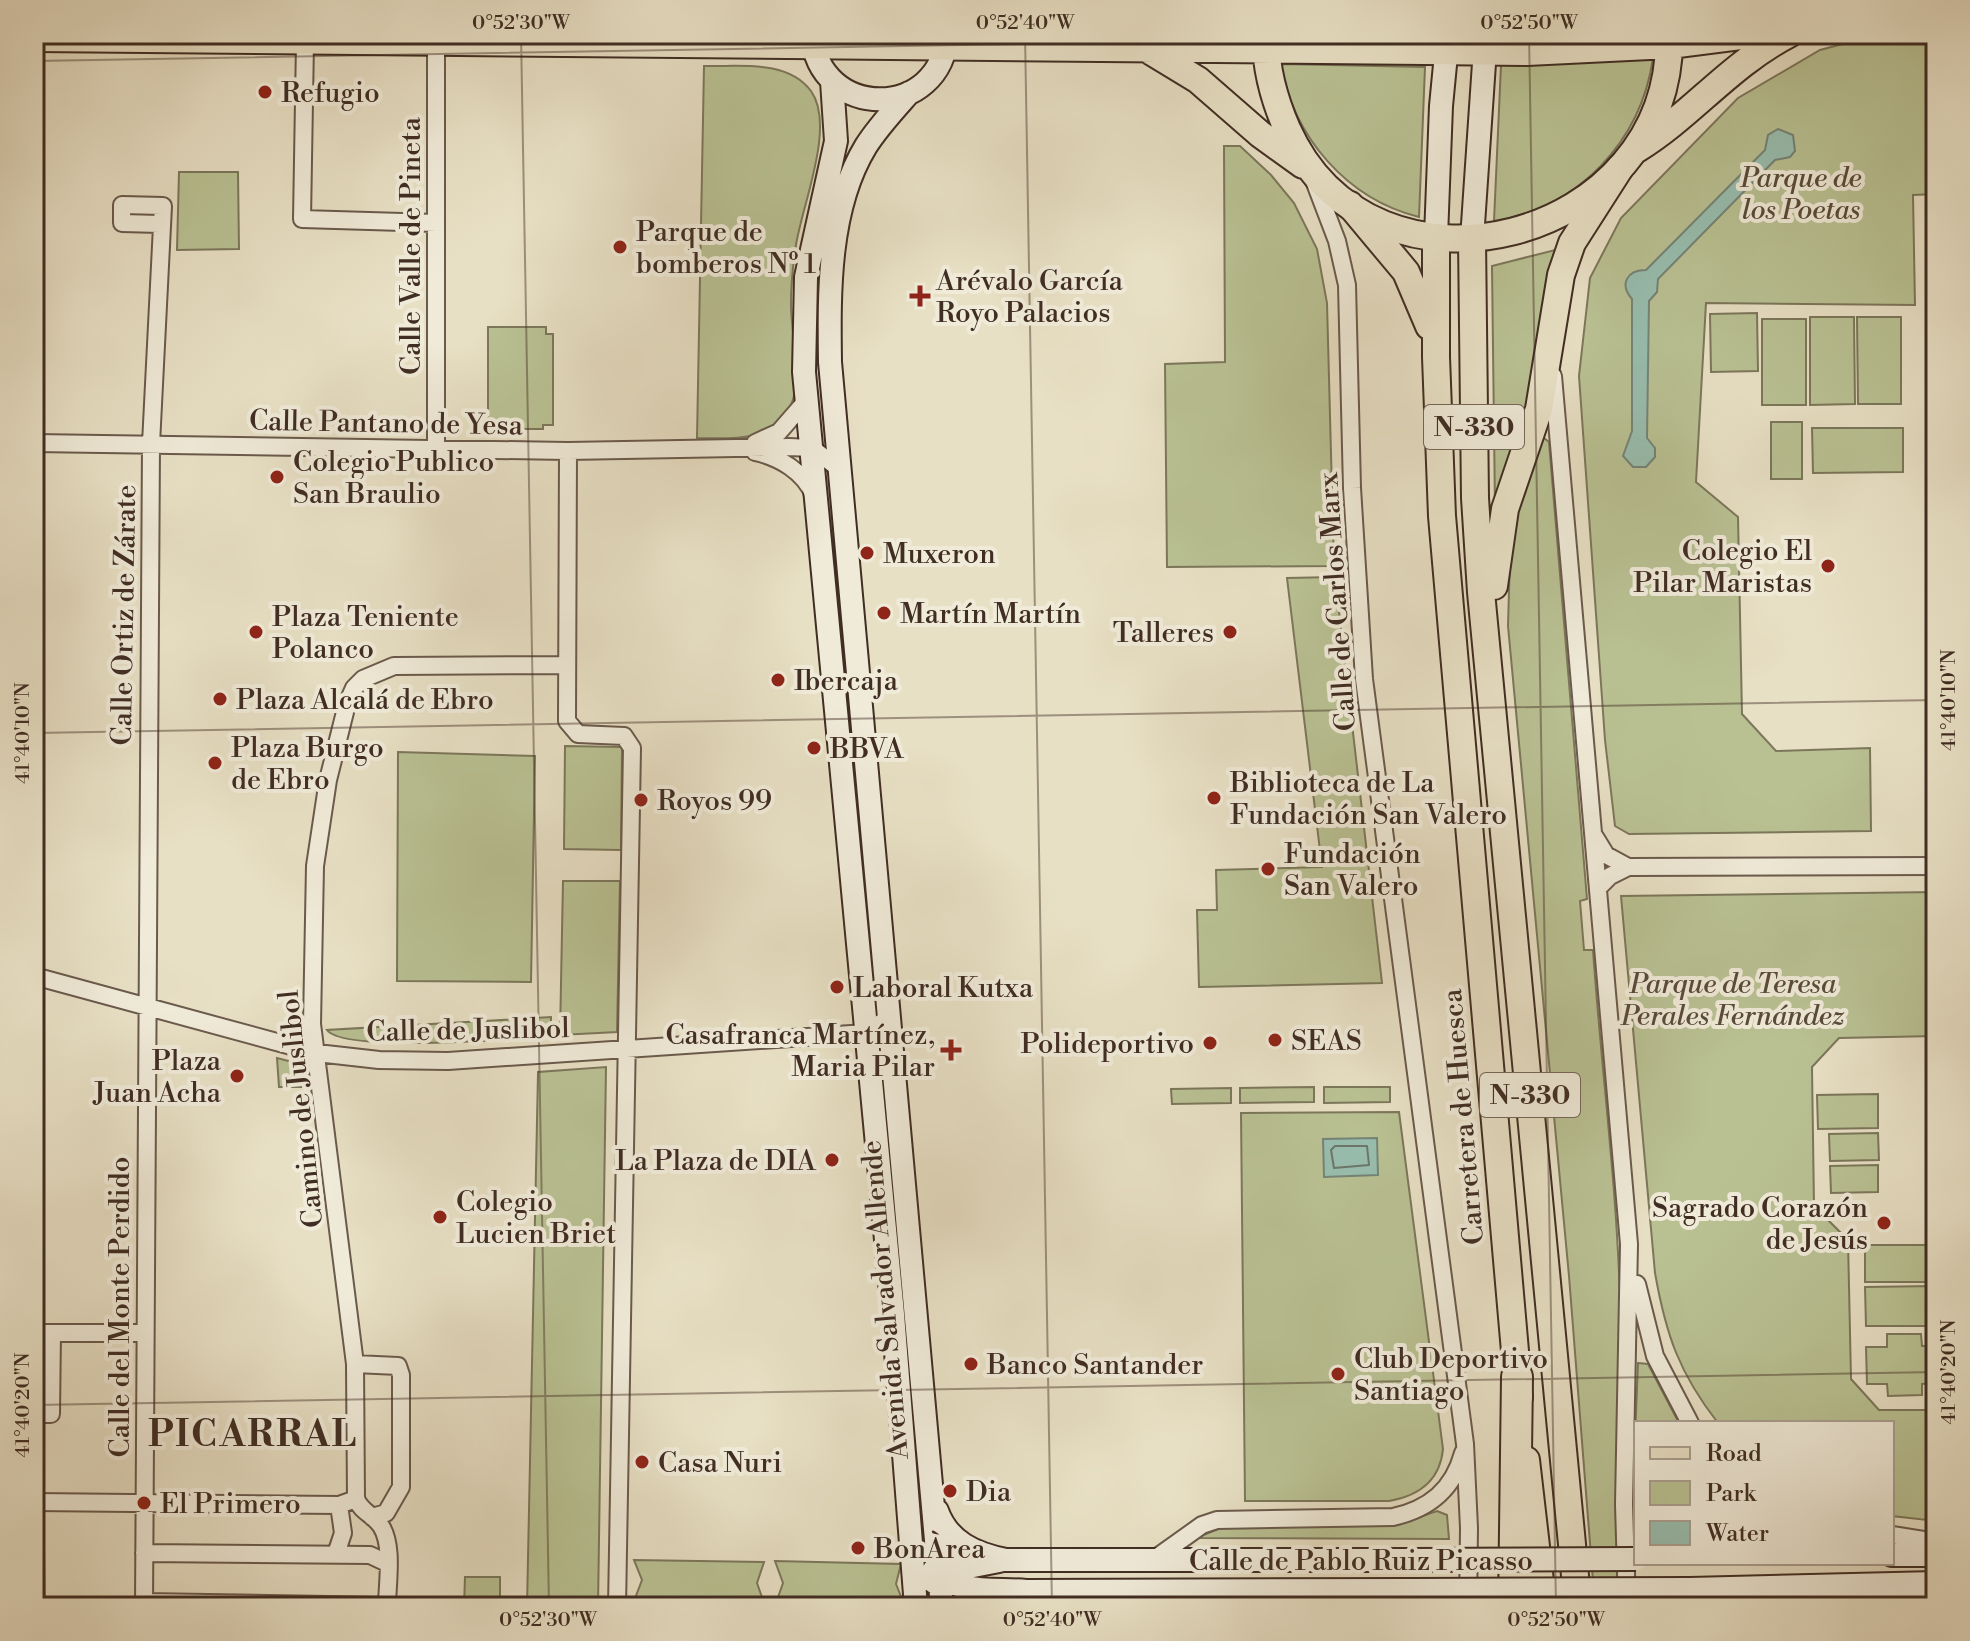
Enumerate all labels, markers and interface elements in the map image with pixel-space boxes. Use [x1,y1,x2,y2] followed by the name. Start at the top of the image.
[472,11,571,36] text: 0°52'30"W
[976,11,1075,36] text: 0°52'40"W
[1480,11,1579,36] text: 0°52'50"W
[281,76,380,111] place label: Refugio
[256,83,274,101] marker: Refugio
[394,116,429,375] street label: Calle Valle de Pineta
[1739,161,1862,228] park label: Parque de los Poetas
[636,215,816,282] place label: Parque de bomberos Nº 1
[611,238,629,256] marker: Parque de bomberos Nº 1
[935,264,1124,331] place label: Arévalo García Royo Palacios
[911,287,929,305] marker: Arévalo García Royo Palacios
[249,404,524,443] street label: Calle Pantano de Yesa
[1424,405,1524,449] road number: N-330
[293,445,494,512] place label: Colegio Publico San Braulio
[268,468,286,486] marker: Colegio Publico San Braulio
[1311,471,1364,732] street label: Calle de Carlos Marx
[105,484,144,746] street label: Calle Ortiz de Zárate
[1633,534,1812,601] place label: Colegio El Pilar Maristas
[883,537,996,572] place label: Muxeron
[858,544,876,562] marker: Muxeron
[1819,557,1837,575] marker: Colegio El Pilar Maristas
[900,597,1081,632] place label: Martín Martín
[272,600,459,667] place label: Plaza Teniente Polanco
[875,604,893,622] marker: Martín Martín
[1113,616,1214,651] place label: Talleres
[247,623,265,641] marker: Plaza Teniente Polanco
[1221,623,1239,641] marker: Talleres
[1937,649,1962,751] text: 41°40'10"N
[794,664,899,699] place label: Ibercaja
[769,671,787,689] marker: Ibercaja
[11,682,36,784] text: 41°40'10"N
[236,683,494,718] place label: Plaza Alcalá de Ebro
[211,690,229,708] marker: Plaza Alcalá de Ebro
[231,731,384,798] place label: Plaza Burgo de Ebro
[829,732,904,767] place label: BBVA
[805,739,823,757] marker: BBVA
[206,754,224,772] marker: Plaza Burgo de Ebro
[1229,766,1507,833] place label: Biblioteca de La Fundación San Valero
[657,784,772,819] place label: Royos 99
[1205,789,1223,807] marker: Biblioteca de La Fundación San Valero
[632,791,650,809] marker: Royos 99
[1284,837,1421,904] place label: Fundación San Valero
[1259,860,1277,878] marker: Fundación San Valero
[1620,967,1845,1034] park label: Parque de Teresa Perales Fernández
[853,971,1034,1006] place label: Laboral Kutxa
[828,978,846,996] marker: Laboral Kutxa
[1435,987,1492,1246] street label: Carretera de Huesca
[272,988,331,1229] street label: Camino de Juslibol
[366,1011,570,1050] street label: Calle de Juslibol
[665,1018,935,1085] place label: Casafranca Martínez, Maria Pilar
[1291,1024,1362,1059] place label: SEAS
[1020,1027,1194,1062] place label: Polideportivo
[1266,1031,1284,1049] marker: SEAS
[1201,1034,1219,1052] marker: Polideportivo
[942,1041,960,1059] marker: Casafranca Martínez, Maria Pilar
[92,1044,222,1111] place label: Plaza Juan Acha
[228,1067,246,1085] marker: Plaza Juan Acha
[1480,1073,1580,1117] road number: N-330
[854,1139,917,1462] street label: Avenida Salvador Allende
[615,1144,817,1179] place label: La Plaza de DIA
[823,1151,841,1169] marker: La Plaza de DIA
[103,1157,138,1457] street label: Calle del Monte Perdido
[456,1185,616,1252] place label: Colegio Lucien Briet
[1652,1191,1868,1258] place label: Sagrado Corazón de Jesús
[431,1208,449,1226] marker: Colegio Lucien Briet
[1875,1214,1893,1232] marker: Sagrado Corazón de Jesús
[1937,1319,1962,1424] text: 41°40'20"N
[1354,1342,1548,1409] place label: Club Deportivo Santiago
[986,1348,1203,1383] place label: Banco Santander
[11,1352,36,1457] text: 41°40'20"N
[962,1355,980,1373] marker: Banco Santander
[1329,1365,1347,1383] marker: Club Deportivo Santiago
[148,1413,358,1458] district label: PICARRAL
[1634,1421,1894,1565] legend
[1706,1439,1762,1469] text: Road
[658,1446,782,1481] place label: Casa Nuri
[633,1453,651,1471] marker: Casa Nuri
[966,1475,1012,1510] place label: Dia
[1706,1479,1757,1509] text: Park
[941,1482,959,1500] marker: Dia
[160,1487,301,1522] place label: El Primero
[135,1494,153,1512] marker: El Primero
[1705,1519,1769,1549] text: Water
[873,1530,986,1567] place label: BonÀrea
[849,1539,867,1557] marker: BonÀrea
[1189,1544,1533,1579] street label: Calle de Pablo Ruiz Picasso
[499,1608,598,1633] text: 0°52'30"W
[1003,1608,1102,1633] text: 0°52'40"W
[1507,1608,1606,1633] text: 0°52'50"W

